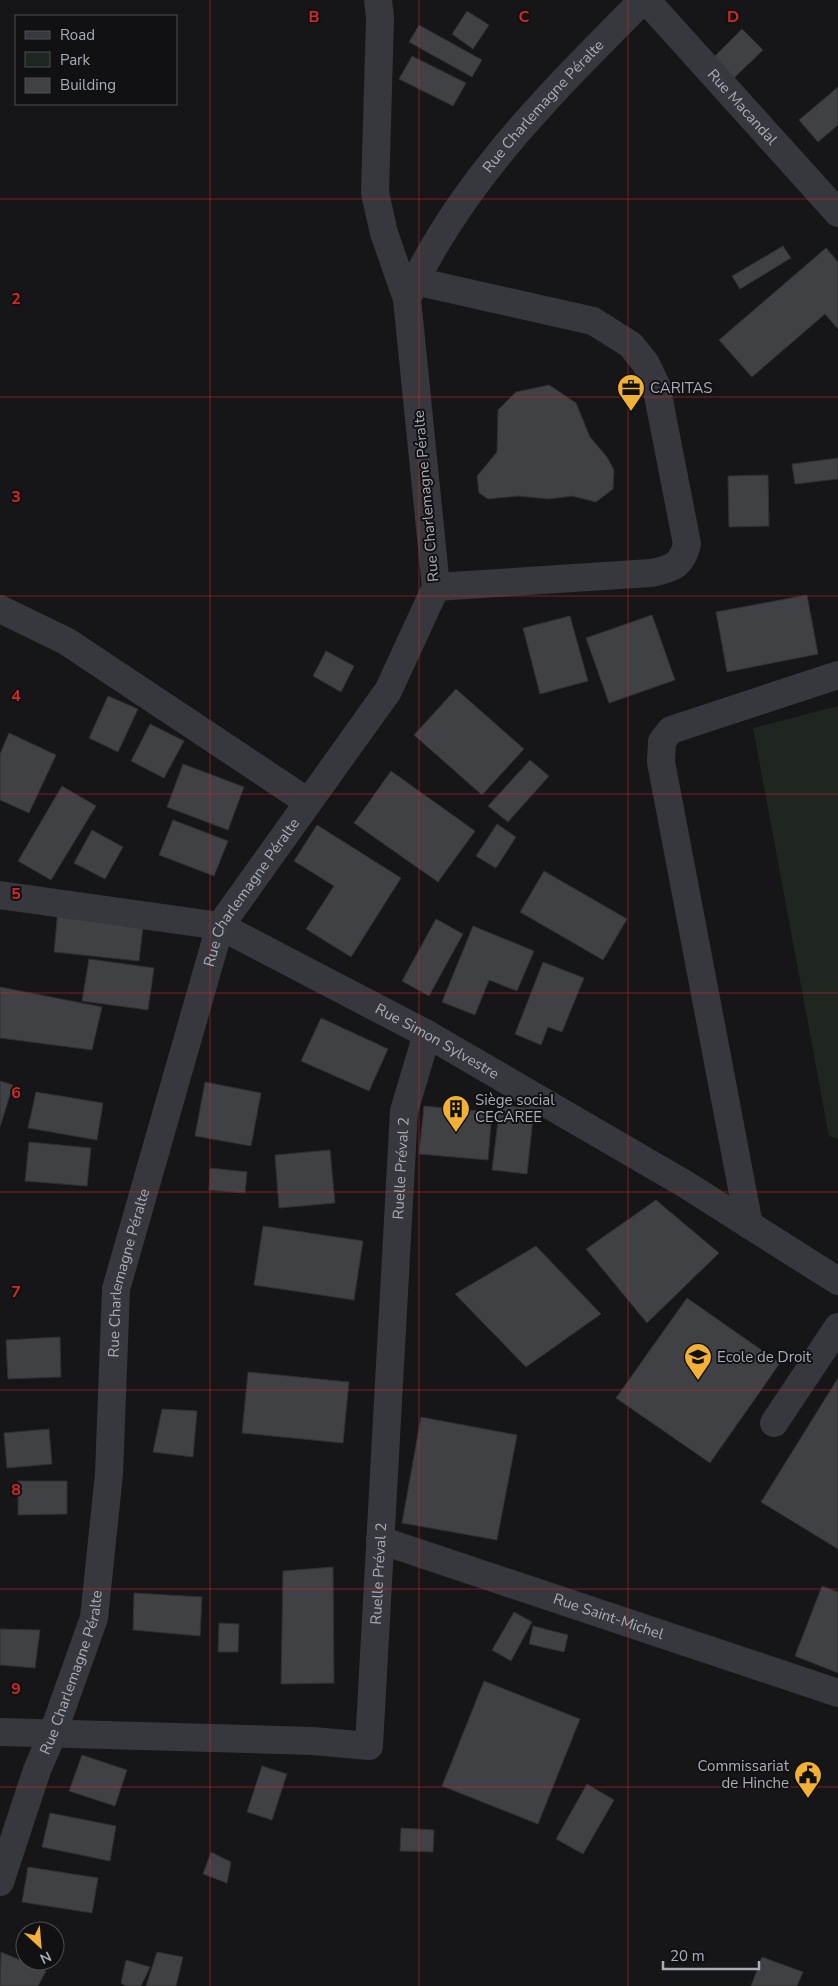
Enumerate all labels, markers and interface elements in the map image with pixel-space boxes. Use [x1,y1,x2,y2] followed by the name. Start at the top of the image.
[308,6,320,28] text: B
[519,6,530,28] text: C
[727,6,739,28] text: D
[15,15,178,105] legend
[60,25,95,45] text: Road
[478,35,608,177] street label: Rue Charlemagne Péralte
[60,50,90,70] text: Park
[703,65,782,150] street label: Rue Macandal
[60,75,116,95] text: Building
[11,288,21,310] text: 2
[616,373,646,412] office icon: CARITAS
[650,378,713,398] place label: CARITAS
[409,409,443,583] street label: Rue Charlemagne Péralte
[11,486,21,508] text: 3
[11,685,21,707] text: 4
[199,814,304,969] street label: Rue Charlemagne Péralte
[11,883,21,905] text: 5
[372,999,503,1084] street label: Rue Simon Sylvestre
[11,1082,21,1104] text: 6
[475,1090,555,1127] place label: Siège social CECAREE
[441,1094,471,1133] building icon: Siège social CECAREE
[388,1116,414,1220] street label: Ruelle Préval 2
[103,1186,154,1358] street label: Rue Charlemagne Péralte
[11,1281,21,1303] text: 7
[683,1342,713,1381] school or university icon: Ecole de Droit
[717,1347,812,1367] place label: Ecole de Droit
[11,1479,21,1501] text: 8
[366,1522,391,1625] street label: Ruelle Préval 2
[35,1589,107,1758] street label: Rue Charlemagne Péralte
[551,1589,667,1644] street label: Rue Saint-Michel
[11,1678,21,1700] text: 9
[697,1756,790,1793] place label: Commissariat de Hinche
[793,1760,823,1799] public building icon: Commissariat de Hinche
[15,1921,65,1971] north arrow
[663,1938,759,1970] scale bar
[37,1946,54,1968] text: N
[670,1946,705,1966] text: 20 m

